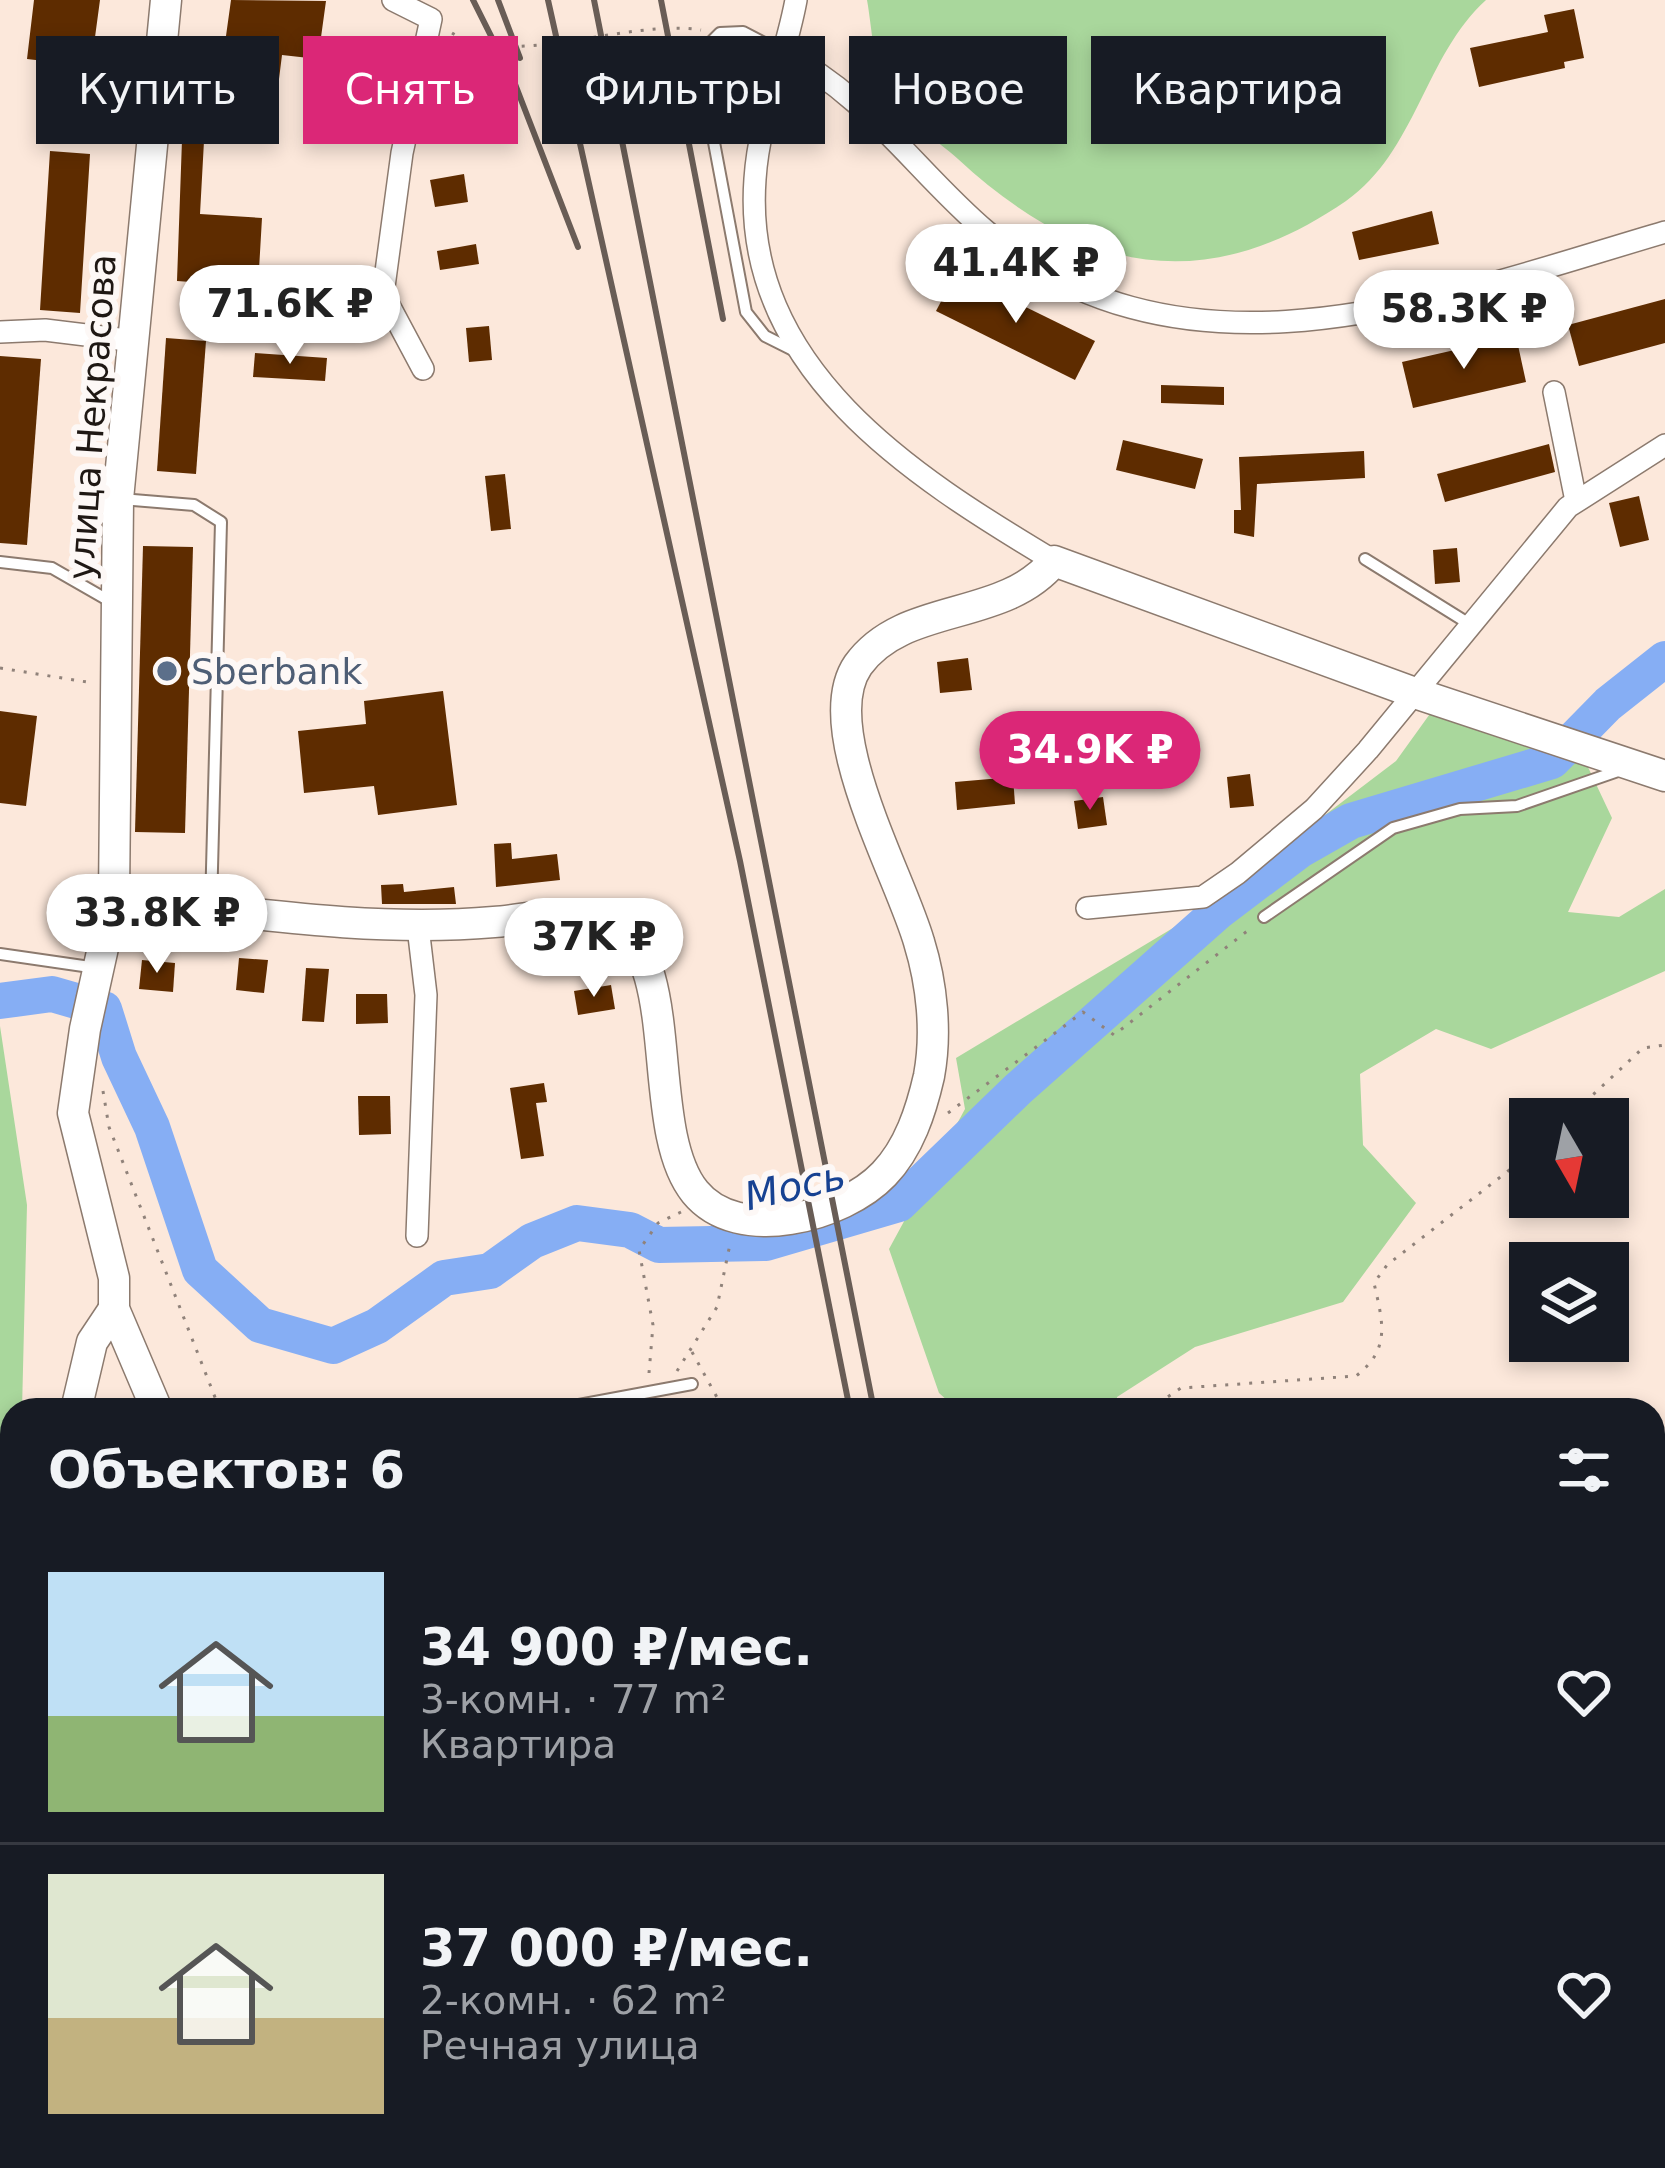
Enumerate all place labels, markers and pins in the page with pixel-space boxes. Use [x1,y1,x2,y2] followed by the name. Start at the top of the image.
[905,224,1127,326] pin: 41.4K ₽
[179,265,401,367] pin: 71.6K ₽
[1353,270,1575,372] pin: 58.3K ₽
[191,651,362,692] place label: Sberbank
[154,658,180,684] marker: Sberbank
[979,711,1201,813] pin: 34.9K ₽
[46,874,268,976] pin: 33.8K ₽
[510,898,678,1000] pin: 37K ₽

